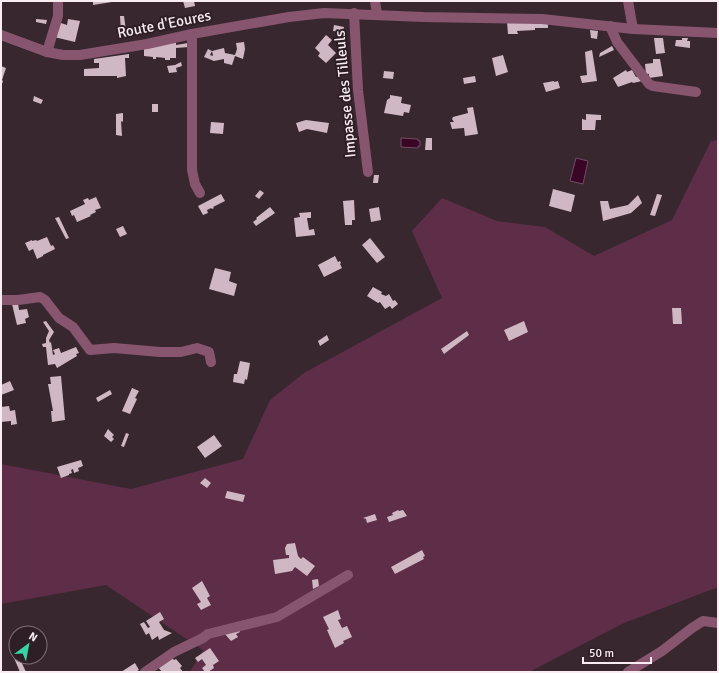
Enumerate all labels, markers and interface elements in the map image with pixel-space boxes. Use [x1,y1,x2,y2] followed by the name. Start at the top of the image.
[115,6,213,42] street label: Route d'Eoures
[330,29,360,158] street label: Impasse des Tilleuls
[8,625,48,665] north arrow
[26,629,40,644] text: N
[583,639,651,665] scale bar
[589,646,614,661] text: 50 m

